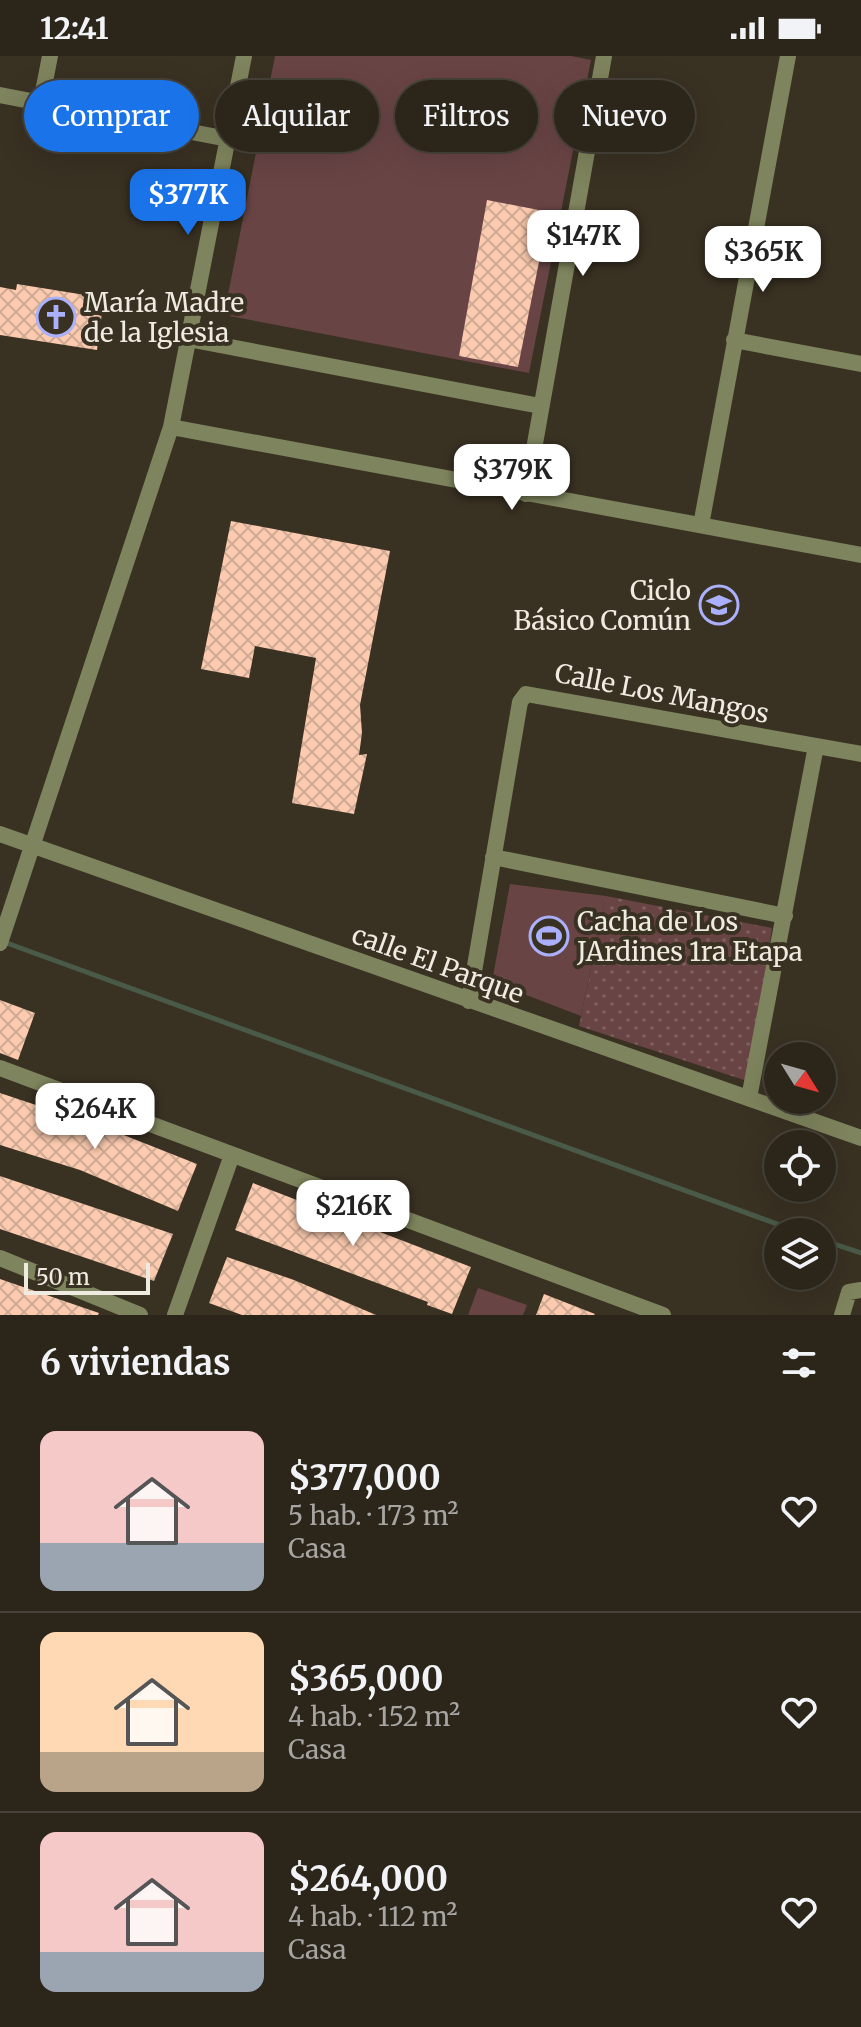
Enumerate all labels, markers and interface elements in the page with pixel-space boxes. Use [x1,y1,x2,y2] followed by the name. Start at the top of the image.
[40,9,109,47] text: 12:41
[24,80,199,152] chip: Comprar
[215,80,379,152] chip: Alquilar
[395,80,538,152] chip: Filtros
[554,80,695,152] chip: Nuevo
[132,169,244,237] pin: $377K
[148,178,228,211] text: $377K
[527,210,639,278] pin: $147K
[545,219,621,252] text: $147K
[707,226,819,294] pin: $365K
[723,235,803,268] text: $365K
[84,286,244,349] place label: María Madre de la Iglesia
[35,296,77,338] church icon: María Madre de la Iglesia
[456,444,568,512] pin: $379K
[472,453,552,486] text: $379K
[513,574,691,637] place label: Ciclo Básico Común
[698,584,740,626] school or university icon: Ciclo Básico Común
[552,656,772,730] street label: Calle Los Mangos
[576,905,803,968] place label: Cacha de Los JArdines 1ra Etapa
[528,915,570,957] sports icon: Cacha de Los JArdines 1ra Etapa
[348,918,528,1010] street label: calle El Parque
[764,1042,836,1114] north arrow
[764,1042,836,1290] map controls
[39,1083,151,1151] pin: $264K
[54,1092,136,1125] text: $264K
[764,1130,836,1202] button: locate
[297,1180,409,1248] pin: $216K
[314,1189,392,1222] text: $216K
[764,1218,836,1290] button: layers
[24,1259,150,1295] scale bar
[36,1263,90,1291] text: 50 m
[777,1341,821,1385] icon: filters
[40,1342,231,1384] text: 6 viviendas
[288,1457,441,1499] text: $377,000
[104,1463,200,1559] icon: home
[777,1489,821,1533] icon: heart
[288,1499,458,1532] text: 5 hab. · 173 m²
[288,1532,346,1565] text: Casa
[288,1658,443,1700] text: $365,000
[104,1664,200,1760] icon: home
[777,1690,821,1734] icon: heart
[288,1700,460,1733] text: 4 hab. · 152 m²
[288,1733,346,1766] text: Casa
[288,1858,448,1900] text: $264,000
[104,1864,200,1960] icon: home
[777,1890,821,1934] icon: heart
[288,1900,457,1933] text: 4 hab. · 112 m²
[288,1933,346,1966] text: Casa

